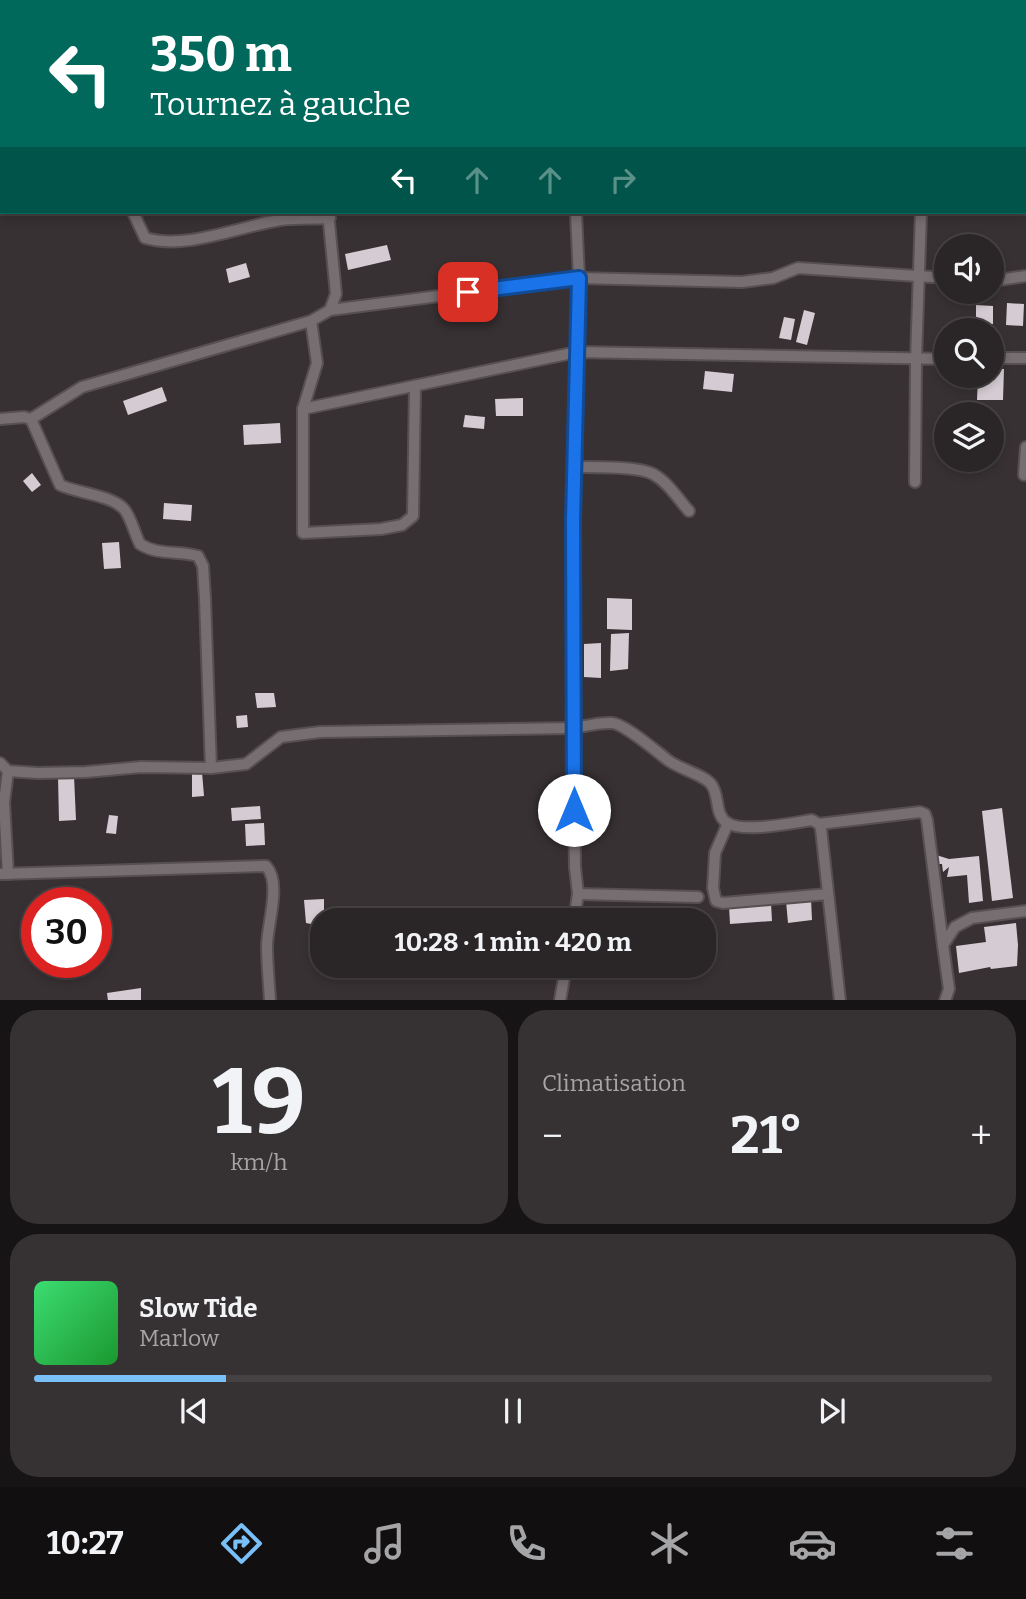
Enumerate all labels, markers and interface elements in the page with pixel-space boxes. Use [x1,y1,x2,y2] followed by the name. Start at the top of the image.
[150,25,292,84] text: 350 m
[35,28,126,119] icon: left
[150,85,411,123] text: Tournez à gauche
[385,161,423,199] icon: left
[458,161,496,199] icon: ahead
[531,161,569,199] icon: ahead
[604,161,642,199] icon: right
[934,234,1004,472] map controls
[934,234,1004,304] button: sound
[438,262,498,322] pin
[449,273,487,311] icon: arrive
[934,318,1004,388] button: search
[934,402,1004,472] button: layers
[537,773,611,847] position arrow
[21,887,112,978] speed limit sign: 30
[394,927,632,958] text: 10:28 · 1 min · 420 m
[212,1048,306,1157] text: 19
[542,1069,686,1097] text: Climatisation
[730,1104,803,1167] text: 21°
[542,1113,563,1159] text: −
[970,1113,992,1159] text: +
[231,1148,287,1176] text: km/h
[139,1293,258,1324] text: Slow Tide
[139,1324,219,1352] text: Marlow
[175,1392,213,1430] icon: previous
[494,1392,532,1430] icon: pause
[813,1392,851,1430] icon: next
[217,1519,266,1568] icon: directions
[360,1519,409,1568] icon: music
[502,1519,551,1568] icon: phone
[645,1519,694,1568] icon: climate
[788,1519,837,1568] icon: car
[930,1519,979,1568] icon: filters
[47,1524,123,1562] text: 10:27

